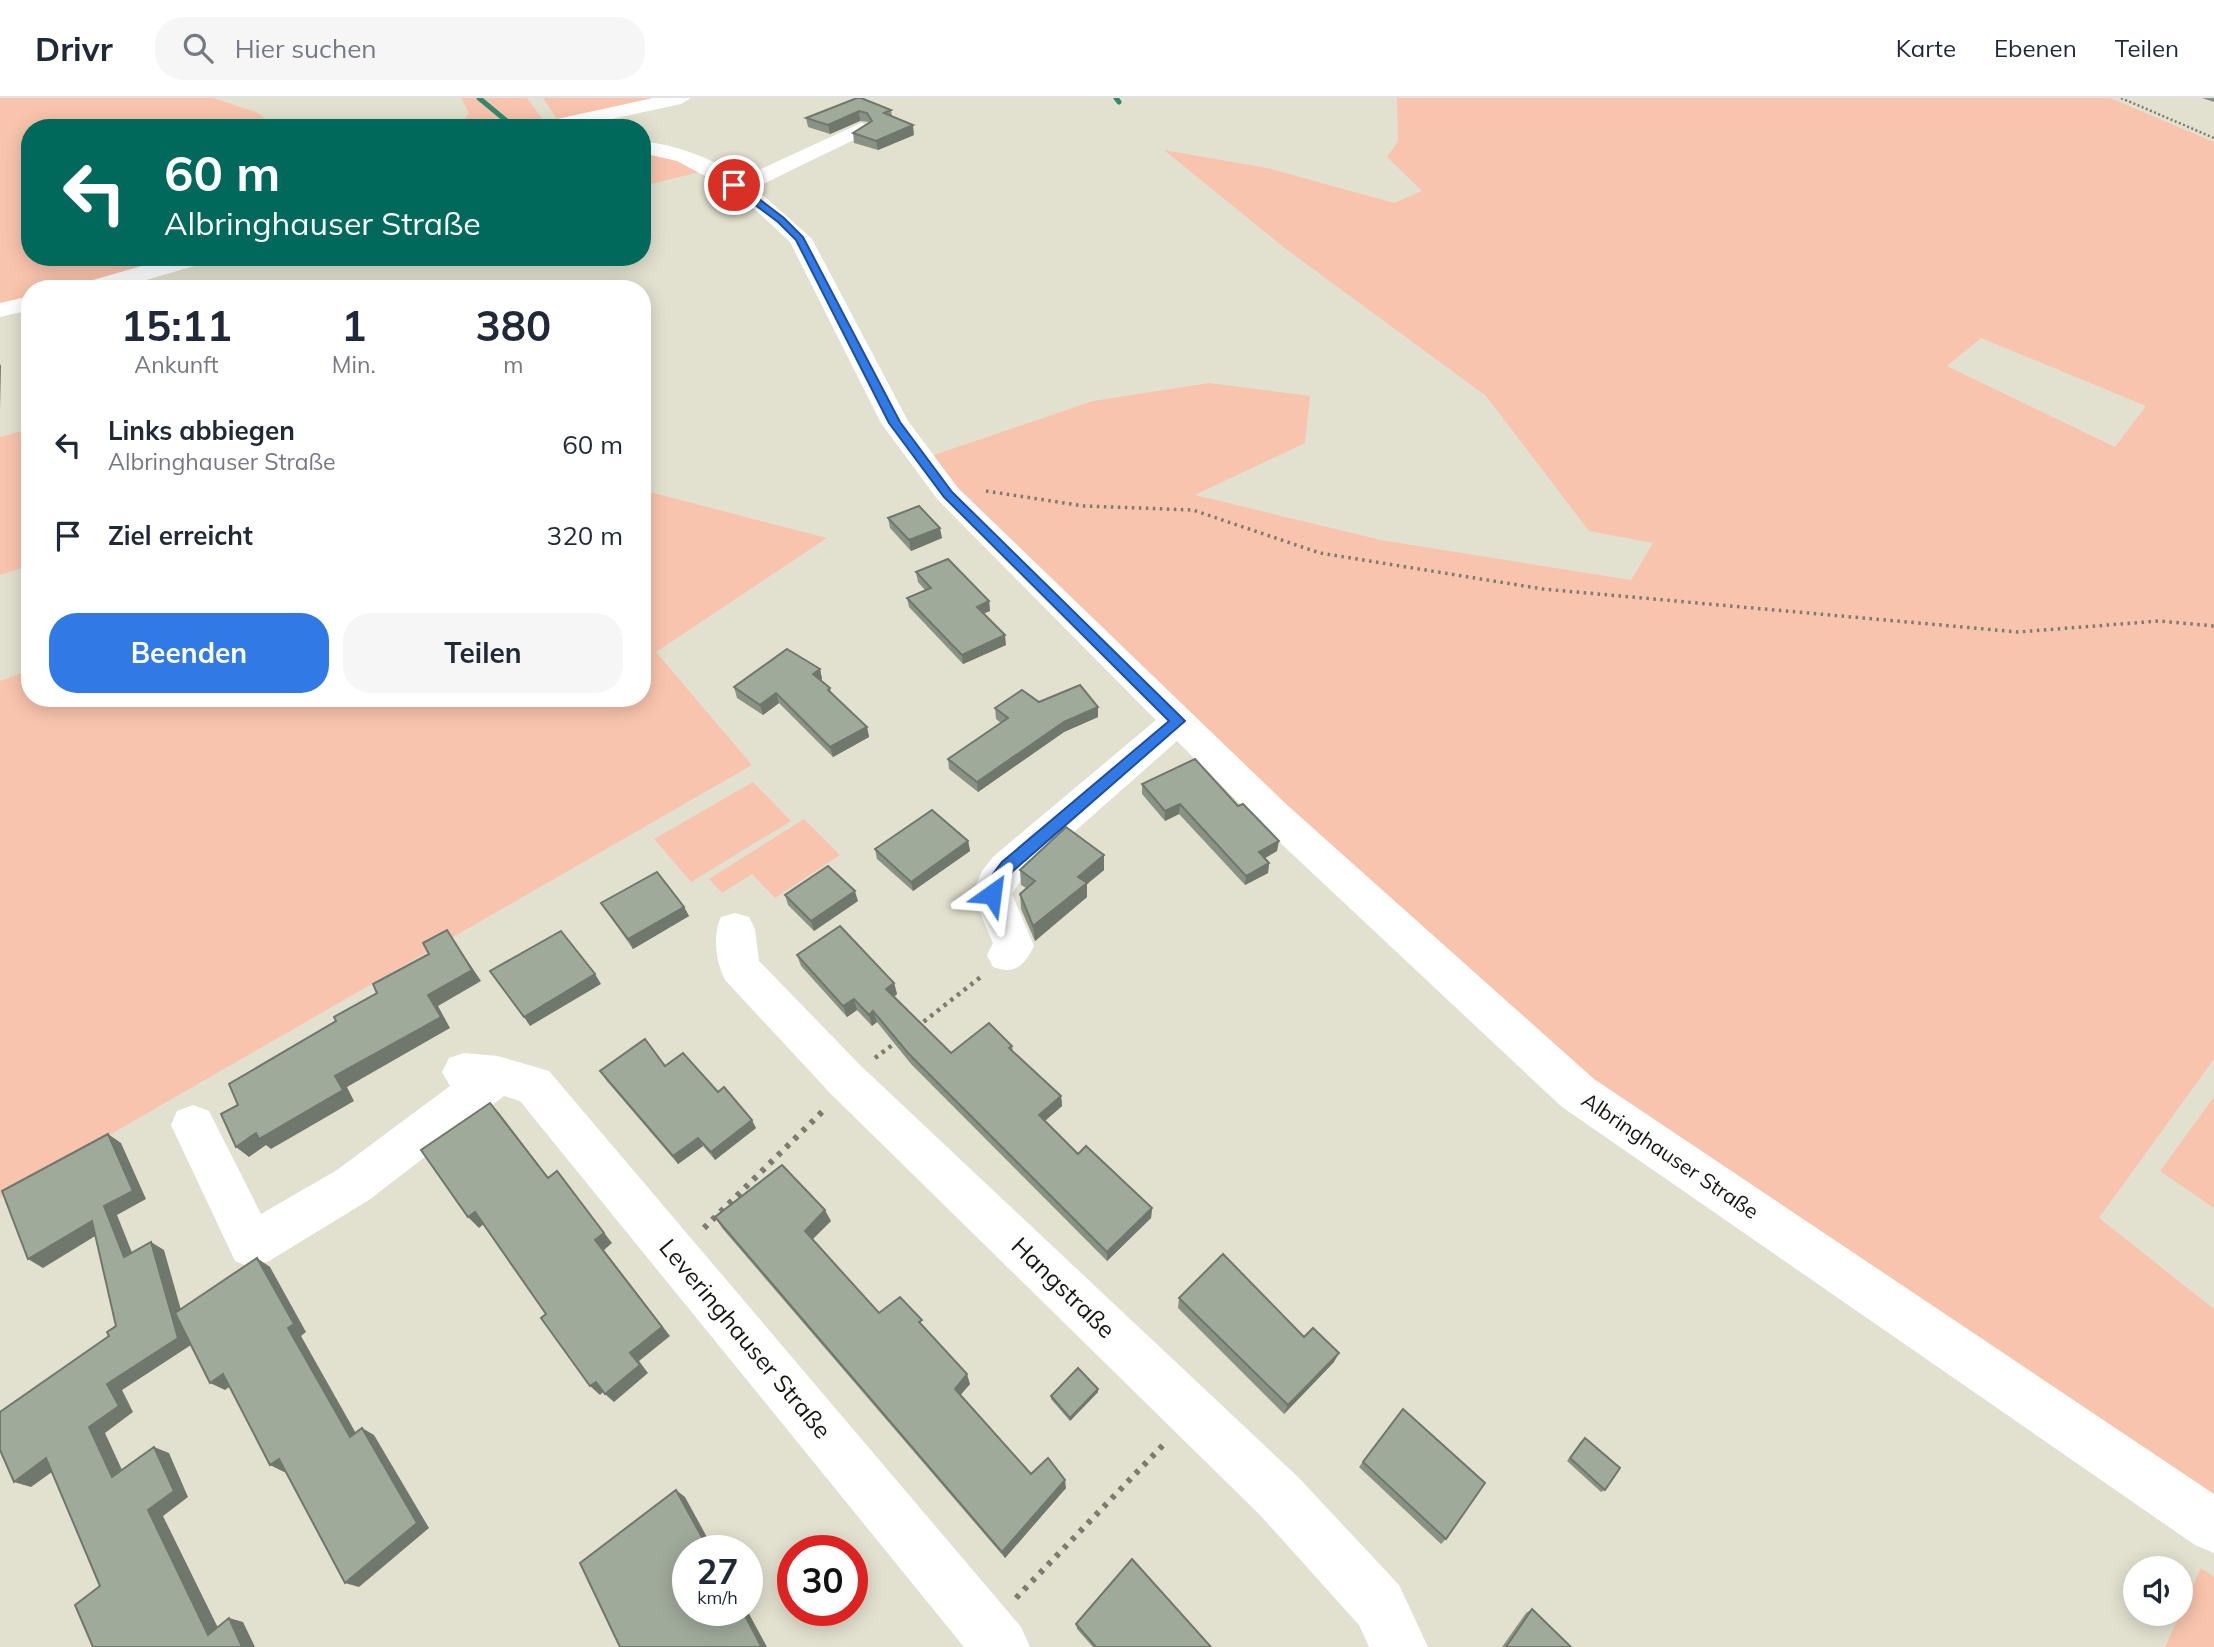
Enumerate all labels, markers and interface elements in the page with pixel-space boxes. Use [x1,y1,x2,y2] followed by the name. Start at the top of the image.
[155,17,645,80] search box
[35,28,113,69] text: Drivr
[179,29,217,67] icon: search
[235,32,377,65] text: Hier suchen
[1896,33,1956,63] text: Karte
[1994,33,2077,63] text: Ebenen
[2115,33,2179,63] text: Teilen
[164,142,280,203] text: 60 m
[49,147,140,238] icon: left
[704,155,764,215] pin
[715,166,753,204] icon: arrive
[164,203,481,243] text: Albringhauser Straße
[121,299,232,352] text: 15:11
[341,299,366,352] text: 1
[476,299,551,352] text: 380
[134,350,219,379] text: Ankunft
[332,350,376,379] text: Min.
[503,350,523,379] text: m
[108,414,295,447] text: Links abbiegen
[49,426,87,464] icon: left
[562,428,623,461] text: 60 m
[108,447,336,476] text: Albringhauser Straße
[49,517,87,555] icon: arrive
[108,519,253,552] text: Ziel erreicht
[547,519,623,552] text: 320 m
[49,613,329,693] button: Beenden
[343,613,623,693] button: Teilen
[955,857,1029,931] position arrow
[1577,1086,1764,1224] street label: Albringhauser Straße
[1006,1230,1122,1344] street label: Hangstraße
[654,1232,838,1444] street label: Leveringhauser Straße
[777,1535,868,1626] speed limit sign: 30
[696,1549,739,1593] text: 27
[2123,1556,2193,1626] map controls
[2123,1556,2193,1626] button: sound
[697,1586,738,1609] text: km/h

